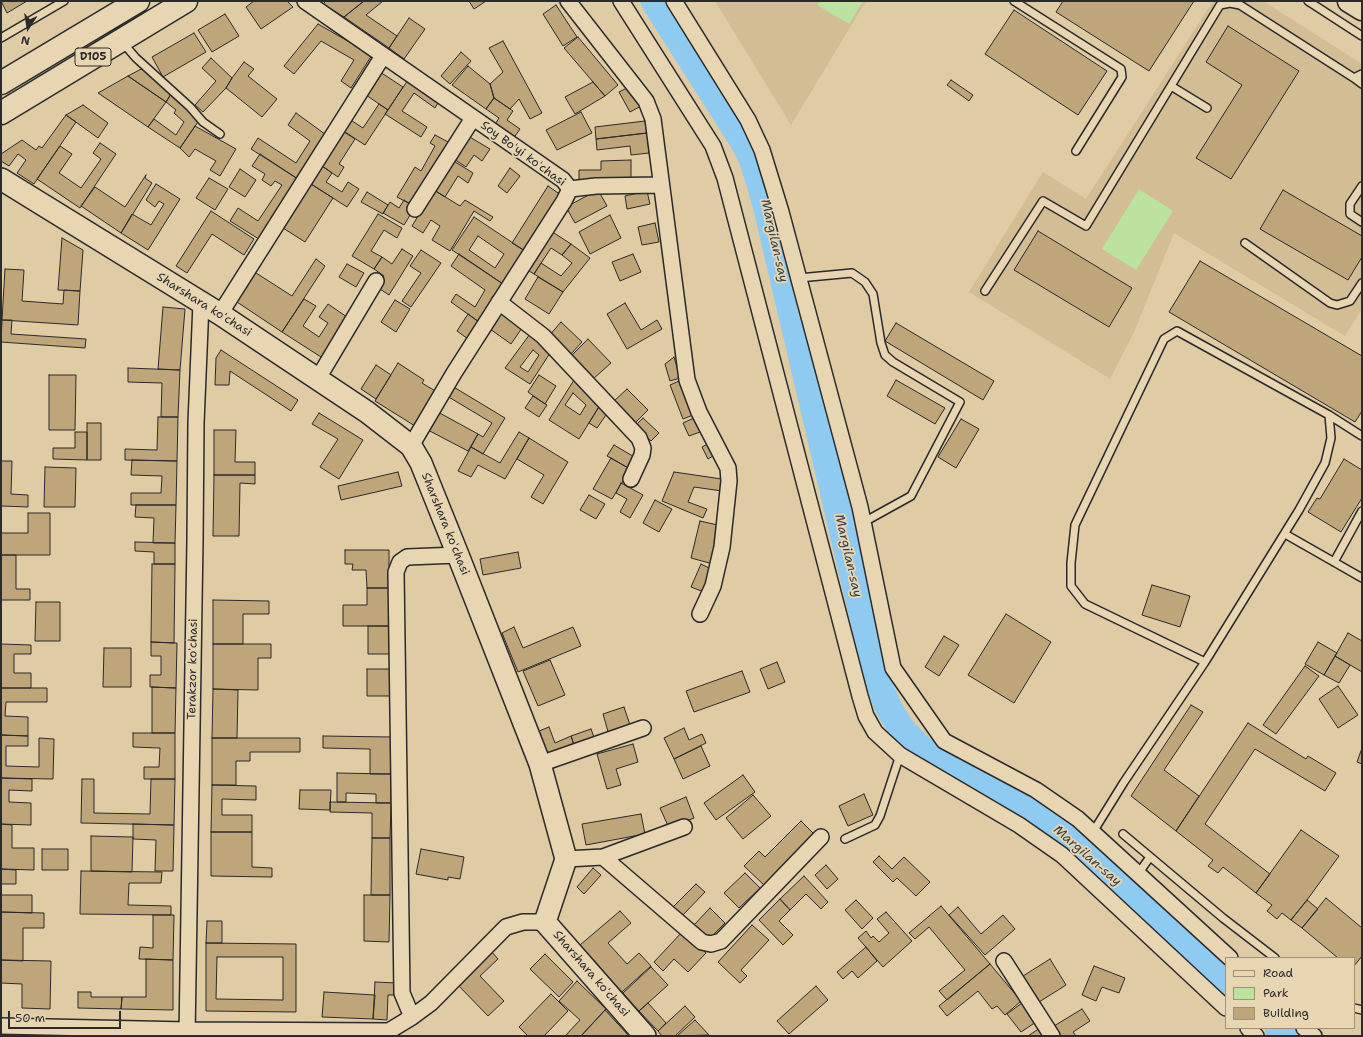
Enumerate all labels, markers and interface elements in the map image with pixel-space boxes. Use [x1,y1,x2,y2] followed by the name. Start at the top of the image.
[8,8,48,48] north arrow
[20,32,31,48] text: N
[75,48,111,66] road number: D105
[478,118,568,190] street label: Soy Boʻyi koʻchasi
[757,198,791,284] water label: Margilan-say
[154,270,254,340] street label: Sharshara koʻchasi
[418,471,472,577] street label: Sharshara koʻchasi
[831,513,865,599] water label: Margilan-say
[185,618,201,720] street label: Terakzor koʻchasi
[1050,822,1124,890] water label: Margilan-say
[550,928,632,1020] street label: Sharshara koʻchasi
[1225,957,1355,1029] legend
[1263,965,1293,981] text: Road
[1263,985,1289,1001] text: Park
[10,1003,123,1029] scale bar
[1263,1005,1309,1021] text: Building
[15,1010,45,1026] text: 50 m

